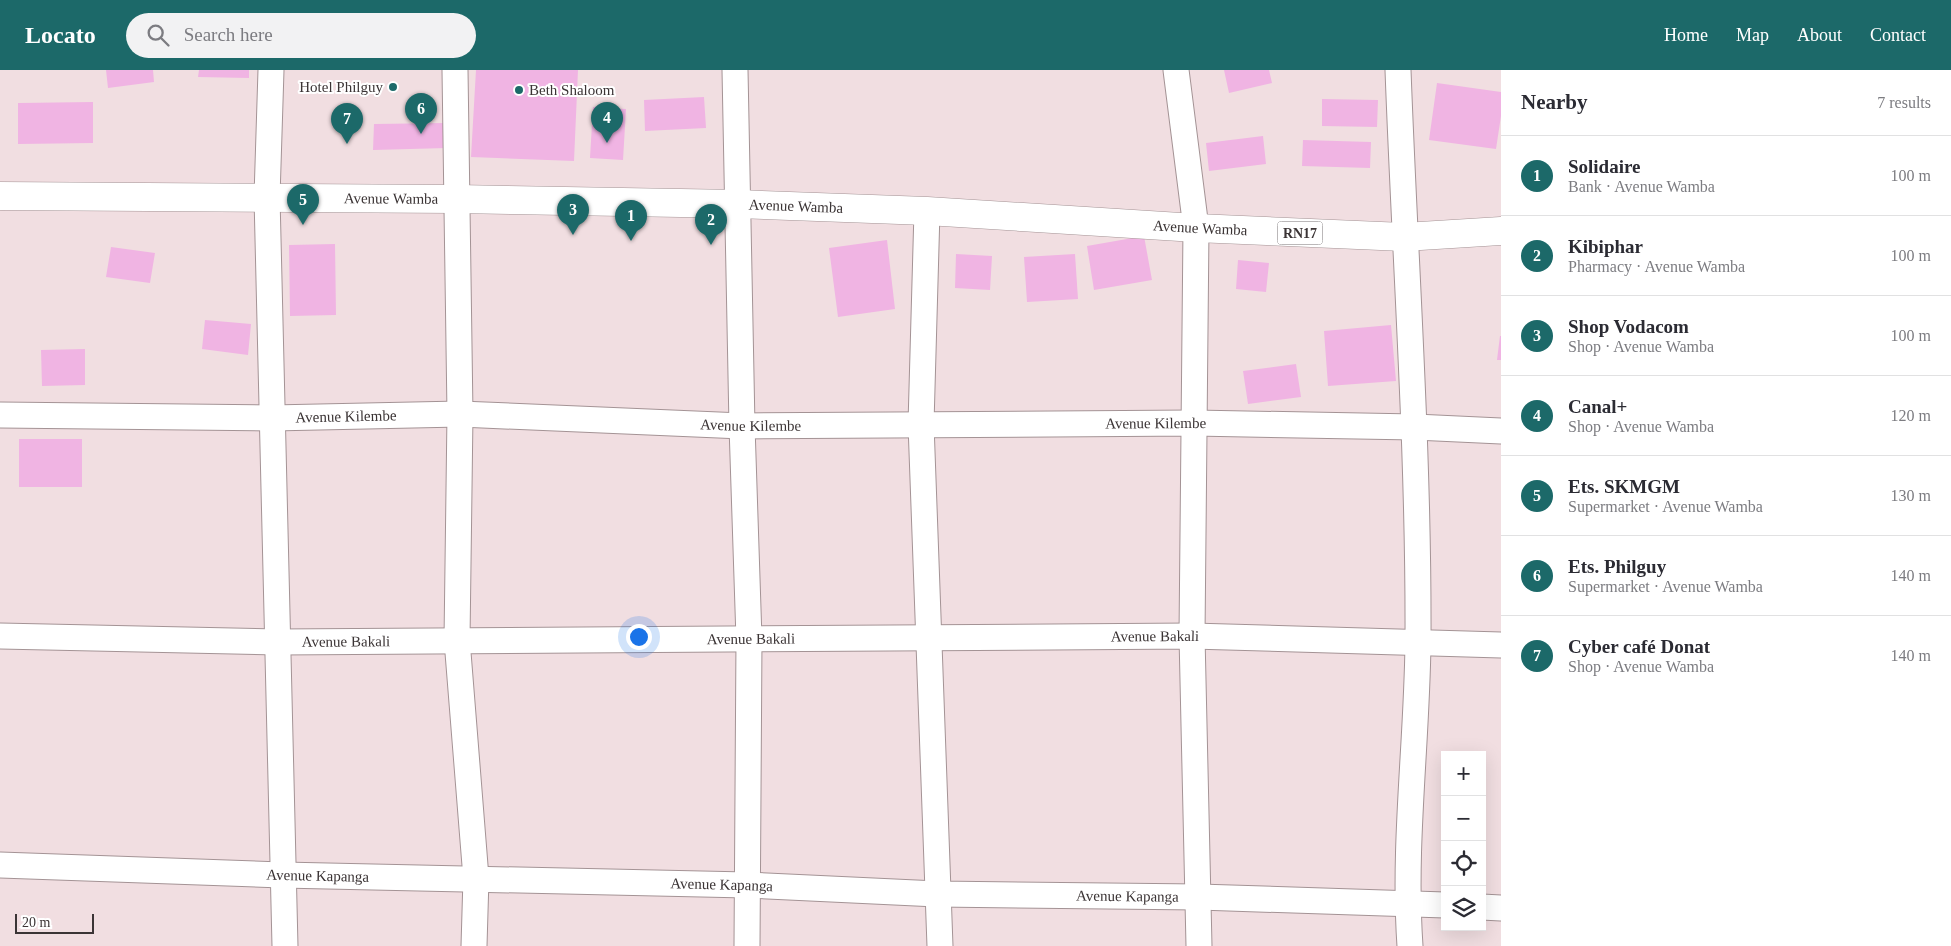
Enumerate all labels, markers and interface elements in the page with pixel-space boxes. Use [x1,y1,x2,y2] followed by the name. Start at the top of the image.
[126,13,476,58] search box
[144,21,172,49] icon: search
[25,22,96,48] text: Locato
[184,24,273,45] text: Search here
[1664,25,1708,45] text: Home
[1736,25,1769,45] text: Map
[1797,25,1842,45] text: About
[1870,25,1926,45] text: Contact
[299,79,383,95] place label: Hotel Philguy
[387,81,399,93] marker: Hotel Philguy
[529,82,615,98] place label: Beth Shaloom
[513,84,525,96] marker: Beth Shaloom
[1521,90,1588,114] text: Nearby
[405,93,437,134] pin: 6
[1877,94,1931,111] text: 7 results
[591,102,623,143] pin: 4
[331,103,363,144] pin: 7
[1568,156,1641,177] text: Solidaire
[1533,167,1541,184] text: 1
[1891,167,1931,184] text: 100 m
[1568,178,1715,195] text: Bank · Avenue Wamba
[287,184,319,225] pin: 5
[344,190,439,207] street label: Avenue Wamba
[557,194,589,235] pin: 3
[748,196,844,216] street label: Avenue Wamba
[615,200,647,241] pin: 1
[695,204,727,245] pin: 2
[1153,217,1248,238] street label: Avenue Wamba
[1278,222,1322,244] road number: RN17
[1568,236,1643,257] text: Kibiphar
[1533,247,1541,264] text: 2
[1891,247,1931,264] text: 100 m
[1568,258,1745,275] text: Pharmacy · Avenue Wamba
[1568,316,1689,337] text: Shop Vodacom
[1533,327,1541,344] text: 3
[1891,327,1931,344] text: 100 m
[1568,338,1714,355] text: Shop · Avenue Wamba
[1568,396,1627,417] text: Canal+
[295,407,397,425] street label: Avenue Kilembe
[1533,407,1541,424] text: 4
[1891,407,1931,424] text: 120 m
[1105,415,1207,432] street label: Avenue Kilembe
[700,416,802,434] street label: Avenue Kilembe
[1568,418,1714,435] text: Shop · Avenue Wamba
[1568,476,1680,497] text: Ets. SKMGM
[1533,487,1541,504] text: 5
[1891,487,1931,504] text: 130 m
[1568,498,1763,515] text: Supermarket · Avenue Wamba
[1568,556,1666,577] text: Ets. Philguy
[1533,567,1541,584] text: 6
[1891,567,1931,584] text: 140 m
[1568,578,1763,595] text: Supermarket · Avenue Wamba
[626,624,652,650] your location
[1111,628,1199,645] street label: Avenue Bakali
[707,631,795,647] street label: Avenue Bakali
[302,633,390,650] street label: Avenue Bakali
[1568,636,1710,657] text: Cyber café Donat
[1533,647,1541,664] text: 7
[1891,647,1931,664] text: 140 m
[1568,658,1714,675] text: Shop · Avenue Wamba
[1441,751,1486,931] map controls
[1441,751,1486,796] button: +
[1441,796,1486,841] button: −
[1441,841,1486,886] button: locate
[266,866,370,885] street label: Avenue Kapanga
[670,875,774,894] street label: Avenue Kapanga
[1441,886,1486,931] button: layers
[1076,888,1179,905] street label: Avenue Kapanga
[15,911,94,934] scale bar
[22,915,50,930] text: 20 m

